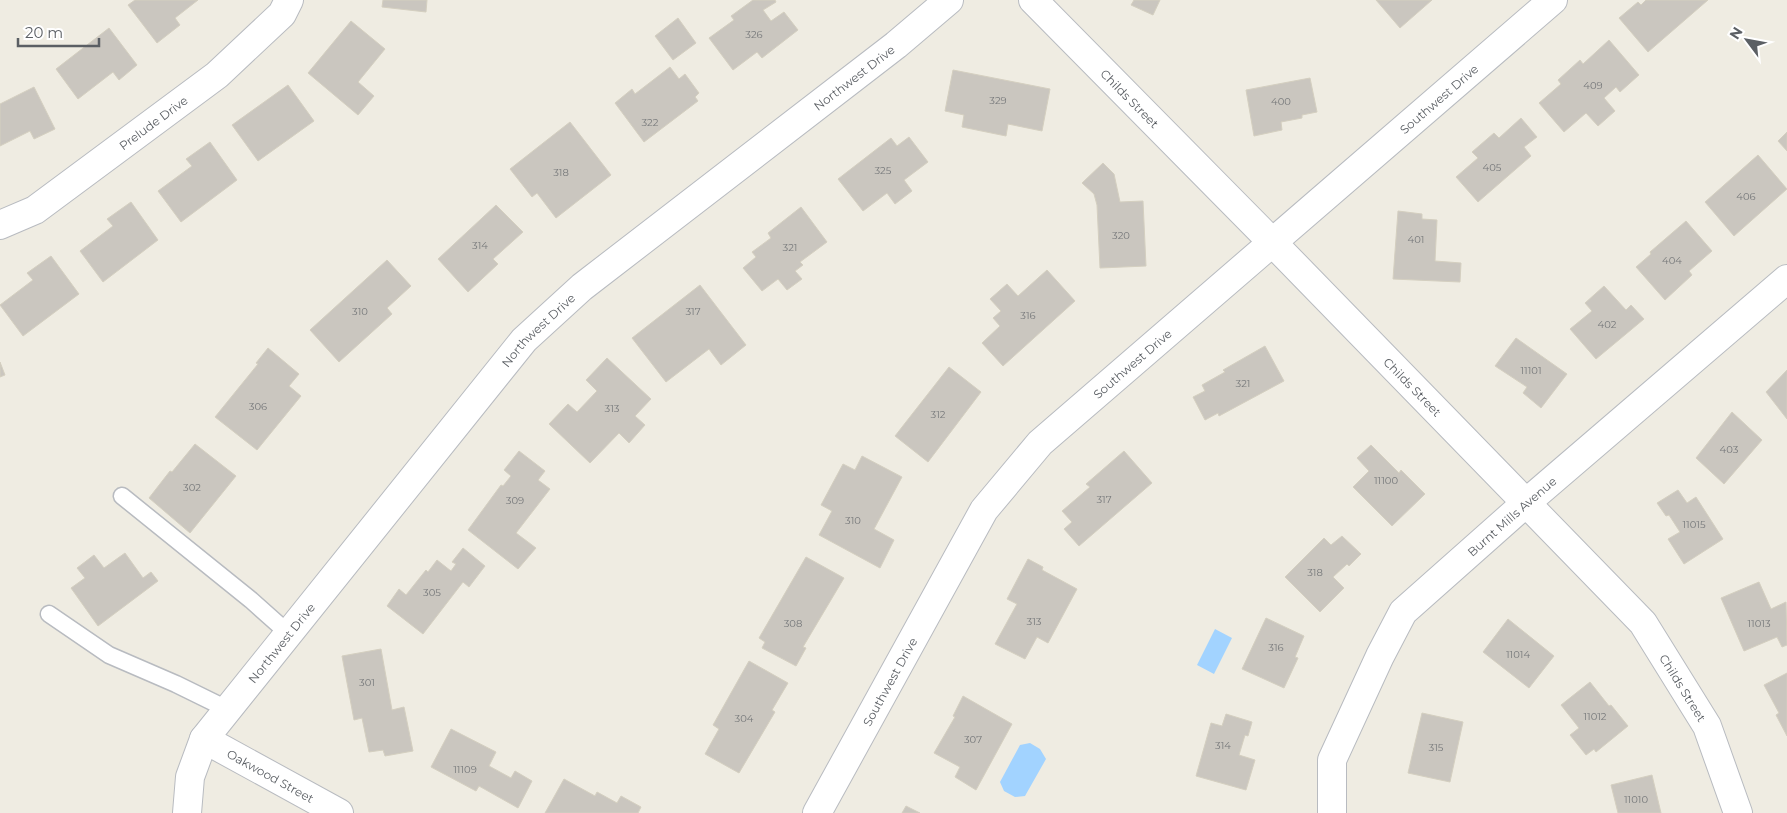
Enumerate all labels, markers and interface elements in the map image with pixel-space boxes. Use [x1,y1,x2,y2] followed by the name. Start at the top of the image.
[18,15,99,47] scale bar
[1722,15,1772,65] north arrow
[25,23,63,42] text: 20 m
[1725,24,1747,43] text: N
[745,28,763,41] house number: 326
[810,42,897,113] street label: Northwest Drive
[1396,61,1481,137] street label: Southwest Drive
[1098,66,1162,131] street label: Childs Street
[1583,79,1603,92] house number: 409
[116,92,190,153] street label: Prelude Drive
[989,94,1007,107] house number: 329
[1271,95,1291,108] house number: 400
[642,116,659,129] house number: 322
[1483,161,1502,174] house number: 405
[875,164,892,177] house number: 325
[553,166,569,179] house number: 318
[1736,190,1756,203] house number: 406
[1112,229,1130,242] house number: 320
[1408,233,1424,246] house number: 401
[472,239,488,252] house number: 314
[783,241,797,254] house number: 321
[1662,254,1682,267] house number: 404
[498,290,578,370] street label: Northwest Drive
[352,305,368,318] house number: 310
[685,305,701,318] house number: 317
[1020,309,1036,322] house number: 316
[1598,318,1617,331] house number: 402
[1090,325,1174,401] street label: Southwest Drive
[1381,354,1445,419] street label: Childs Street
[1520,364,1542,377] house number: 11101
[1236,377,1250,390] house number: 321
[249,400,267,413] house number: 306
[605,402,620,415] house number: 313
[931,408,946,421] house number: 312
[1720,443,1739,456] house number: 403
[1464,473,1559,559] street label: Burnt Mills Avenue
[1374,474,1398,487] house number: 11100
[183,481,201,494] house number: 302
[1096,493,1112,506] house number: 317
[506,494,524,507] house number: 309
[845,514,861,527] house number: 310
[1682,518,1706,531] house number: 11015
[1307,566,1323,579] house number: 318
[423,586,441,599] house number: 305
[245,600,318,686] street label: Northwest Drive
[1027,615,1042,628] house number: 313
[784,617,802,630] house number: 308
[1747,617,1771,630] house number: 11013
[859,635,920,729] street label: Southwest Drive
[1268,641,1284,654] house number: 316
[1506,648,1530,661] house number: 11014
[1657,651,1710,724] street label: Childs Street
[359,676,375,689] house number: 301
[1583,710,1607,723] house number: 11012
[735,712,754,725] house number: 304
[964,733,982,746] house number: 307
[1215,739,1231,752] house number: 314
[1429,741,1444,754] house number: 315
[224,746,317,805] street label: Oakwood Street
[453,763,477,776] house number: 11109
[1624,793,1648,806] house number: 11010

